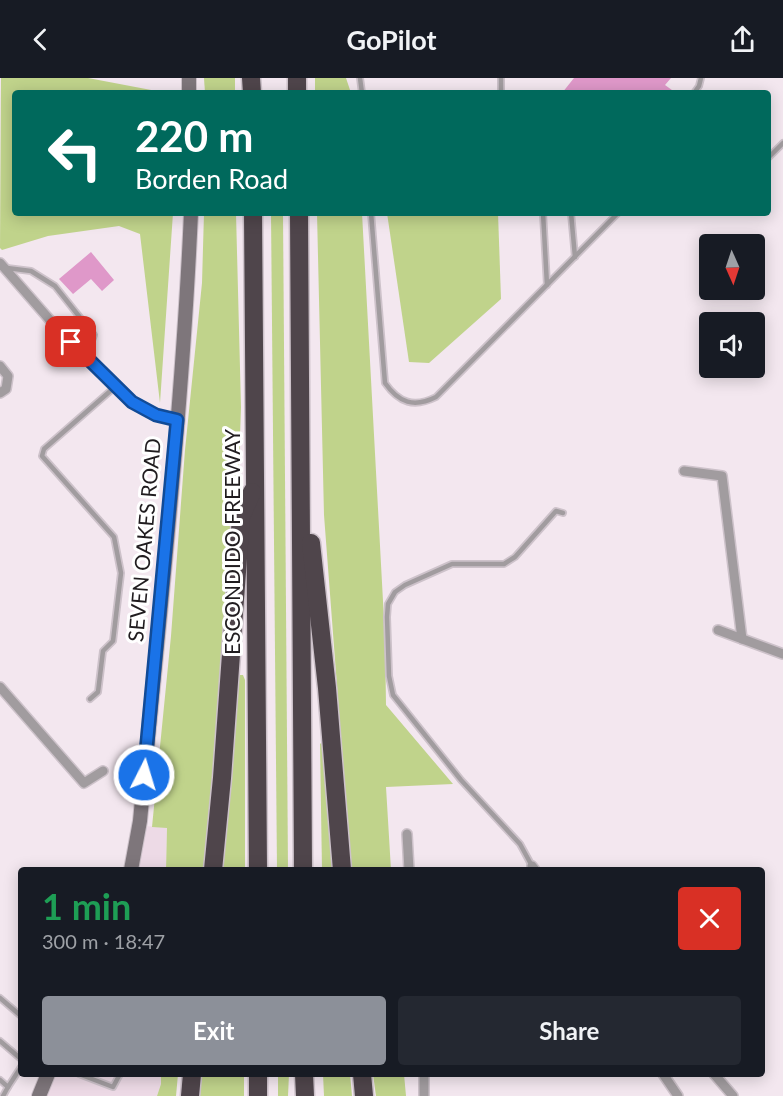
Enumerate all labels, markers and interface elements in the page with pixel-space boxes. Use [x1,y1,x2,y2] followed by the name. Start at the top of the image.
[24,23,57,56] icon: back
[346,23,437,56] text: GoPilot
[726,23,759,56] icon: share
[135,111,253,161] text: 220 m
[36,114,114,192] icon: left
[135,162,288,195] text: Borden Road
[699,234,765,300] north arrow
[699,234,765,378] map controls
[699,312,765,378] button: sound
[45,316,96,367] pin
[54,325,87,358] icon: arrive
[219,428,244,655] street label: ESCONDIDO FREEWAY
[122,437,165,643] street label: SEVEN OAKES ROAD
[112,743,176,807] position arrow
[42,884,131,928] text: 1 min
[678,887,741,950] button: close
[42,929,165,953] text: 300 m · 18:47
[42,996,386,1065] button: Exit
[398,996,741,1065] button: Share

